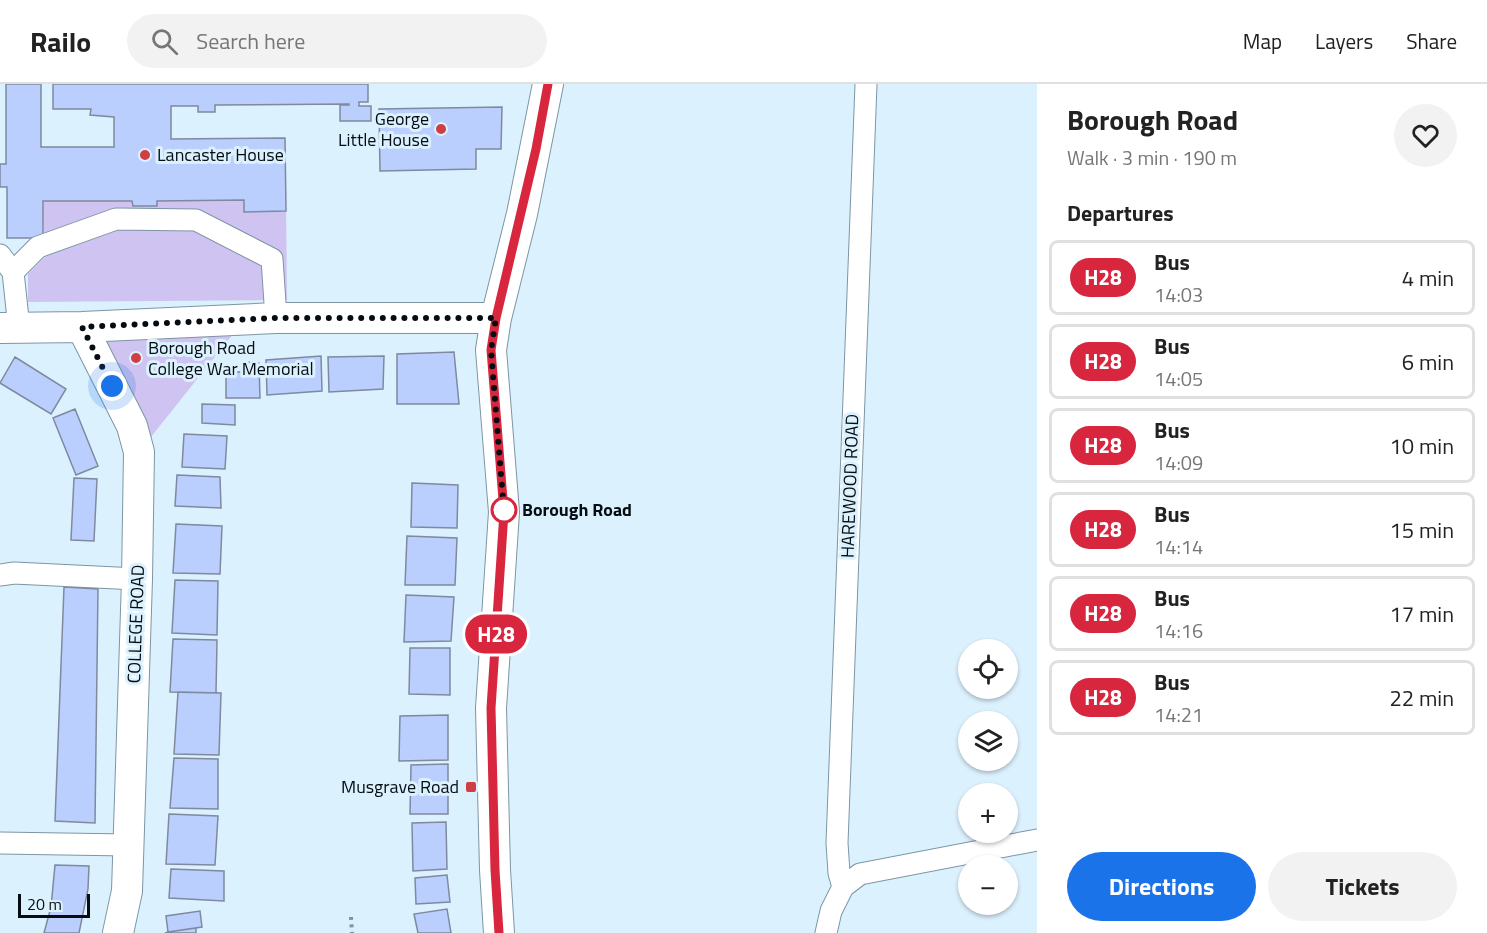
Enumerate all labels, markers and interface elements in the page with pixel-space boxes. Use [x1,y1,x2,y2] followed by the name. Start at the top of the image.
[127,14,547,68] search box
[30,20,91,63] text: Railo
[196,24,305,58] text: Search here
[148,25,181,58] icon: search
[1243,25,1282,57] text: Map
[1315,25,1373,57] text: Layers
[1406,25,1457,57] text: Share
[1067,98,1238,141] text: Borough Road
[1394,104,1457,167] button: heart
[338,105,429,153] place label: George Little House
[434,122,448,136] marker: George Little House
[157,141,284,168] place label: Lancaster House
[1067,142,1237,173] text: Walk · 3 min · 190 m
[138,148,152,162] marker: Lancaster House
[1067,196,1174,230] text: Departures
[1154,245,1190,279] text: Bus
[1084,261,1122,293] text: H28
[1402,261,1454,295] text: 4 min
[1154,279,1203,310] text: 14:03
[1154,329,1190,363] text: Bus
[148,334,314,382] place label: Borough Road College War Memorial
[1084,345,1122,377] text: H28
[1402,345,1454,379] text: 6 min
[129,351,143,365] marker: Borough Road College War Memorial
[1154,363,1203,394] text: 14:05
[97,371,127,401] your location
[833,413,866,559] street label: HAREWOOD ROAD
[1154,413,1190,447] text: Bus
[1084,429,1122,461] text: H28
[1389,429,1454,463] text: 10 min
[1154,447,1203,478] text: 14:09
[522,496,632,523] place label: Borough Road
[491,497,517,523] marker: Borough Road
[1154,497,1190,531] text: Bus
[1084,513,1122,545] text: H28
[1389,513,1454,547] text: 15 min
[1154,531,1203,562] text: 14:14
[120,564,151,684] street label: COLLEGE ROAD
[1154,581,1190,615] text: Bus
[1084,597,1122,629] text: H28
[1389,597,1454,631] text: 17 min
[462,614,530,654] line badge: H28
[1154,615,1203,646] text: 14:16
[477,618,515,650] text: H28
[958,639,1018,915] map controls
[958,639,1018,699] button: locate
[1154,665,1190,699] text: Bus
[1084,681,1122,713] text: H28
[1389,681,1454,715] text: 22 min
[1154,699,1203,730] text: 14:21
[958,711,1018,771] button: layers
[341,773,459,800] place label: Musgrave Road
[464,780,478,794] marker: Musgrave Road
[958,783,1018,843] button: +
[1067,852,1256,921] button: Directions
[1268,852,1457,921] button: Tickets
[958,855,1018,915] button: −
[18,891,90,918] scale bar
[27,892,62,916] text: 20 m

